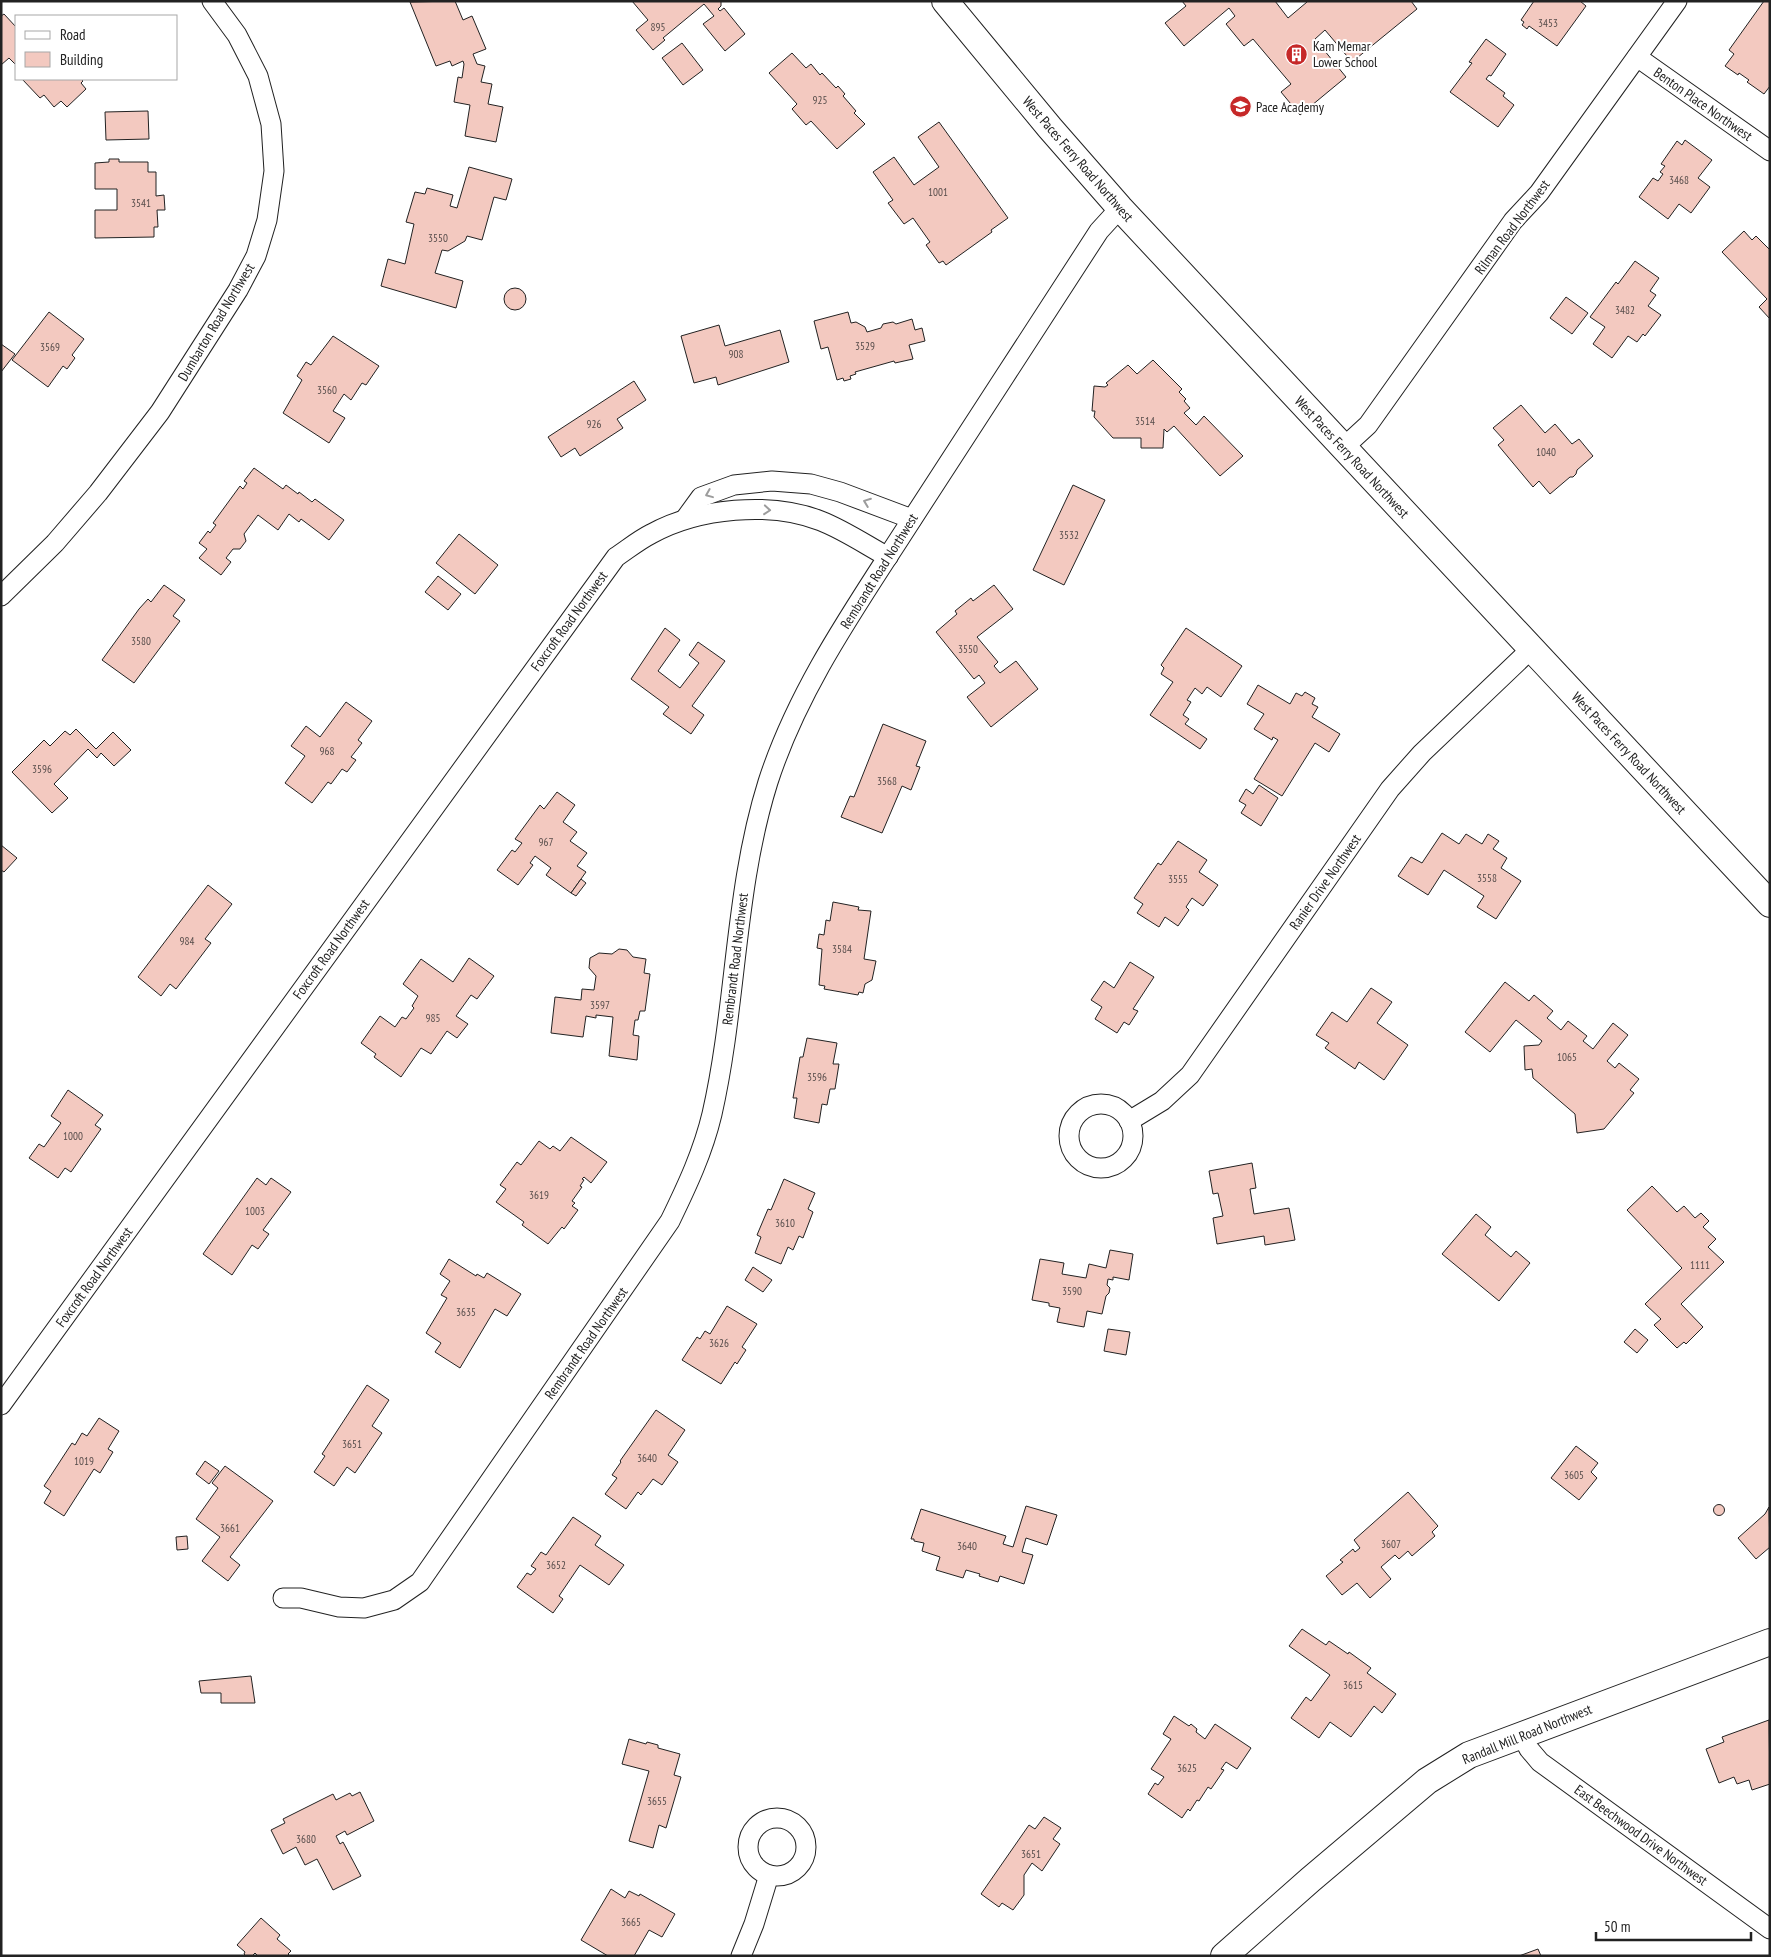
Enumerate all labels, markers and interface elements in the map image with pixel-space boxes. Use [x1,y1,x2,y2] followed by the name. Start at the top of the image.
[15,15,178,80] legend
[1538,16,1558,30] house number: 3453
[651,20,665,34] house number: 895
[60,25,86,44] text: Road
[1313,37,1378,71] place label: Kam Memar Lower School
[1285,42,1309,66] building icon: Kam Memar Lower School
[60,50,103,69] text: Building
[1650,63,1756,145] street label: Benton Place Northwest
[813,93,827,107] house number: 925
[1019,93,1137,225] street label: West Paces Ferry Road Northwest
[1228,95,1252,119] school or university icon: Pace Academy
[1256,98,1325,116] place label: Pace Academy
[1669,173,1689,187] house number: 3468
[1471,176,1554,278] street label: Rilman Road Northwest
[928,185,948,199] house number: 1001
[131,196,151,210] house number: 3541
[428,231,448,245] house number: 3550
[174,260,258,384] street label: Dumbarton Road Northwest
[1615,303,1635,317] house number: 3482
[855,339,875,353] house number: 3529
[40,340,60,354] house number: 3569
[729,347,743,361] house number: 908
[317,383,337,397] house number: 3560
[1291,392,1413,522] street label: West Paces Ferry Road Northwest
[1135,414,1155,428] house number: 3514
[587,417,601,431] house number: 926
[1536,445,1556,459] house number: 1040
[705,488,714,499] one-way arrow
[863,498,871,508] one-way arrow
[764,505,772,516] one-way arrow
[836,510,922,632] street label: Rembrandt Road Northwest
[1059,528,1079,542] house number: 3532
[527,567,611,674] street label: Foxcroft Road Northwest
[131,634,151,648] house number: 3580
[958,642,978,656] house number: 3550
[1568,688,1690,818] street label: West Paces Ferry Road Northwest
[320,744,334,758] house number: 968
[32,762,52,776] house number: 3596
[877,774,897,788] house number: 3568
[1285,831,1365,933] street label: Ranier Drive Northwest
[539,835,553,849] house number: 967
[1477,871,1497,885] house number: 3558
[1168,872,1188,886] house number: 3555
[718,892,752,1026] street label: Rembrandt Road Northwest
[289,895,373,1002] street label: Foxcroft Road Northwest
[180,934,194,948] house number: 984
[832,942,852,956] house number: 3584
[590,998,610,1012] house number: 3597
[426,1011,440,1025] house number: 985
[1557,1050,1577,1064] house number: 1065
[807,1070,827,1084] house number: 3596
[63,1129,83,1143] house number: 1000
[529,1188,549,1202] house number: 3619
[245,1204,265,1218] house number: 1003
[775,1216,795,1230] house number: 3610
[52,1223,136,1330] street label: Foxcroft Road Northwest
[1690,1258,1710,1272] house number: 1111
[541,1283,632,1403] street label: Rembrandt Road Northwest
[1062,1284,1082,1298] house number: 3590
[456,1305,476,1319] house number: 3635
[709,1336,729,1350] house number: 3626
[342,1437,362,1451] house number: 3651
[637,1451,657,1465] house number: 3640
[74,1454,94,1468] house number: 1019
[1564,1468,1584,1482] house number: 3605
[220,1521,240,1535] house number: 3661
[1381,1537,1401,1551] house number: 3607
[957,1539,977,1553] house number: 3640
[546,1558,566,1572] house number: 3652
[1343,1678,1363,1692] house number: 3615
[1460,1700,1595,1768] street label: Randall Mill Road Northwest
[1177,1761,1197,1775] house number: 3625
[1571,1781,1711,1889] street label: East Beechwood Drive Northwest
[647,1794,667,1808] house number: 3655
[296,1832,316,1846] house number: 3680
[1021,1847,1041,1861] house number: 3651
[1596,1910,1751,1942] scale bar
[621,1915,641,1929] house number: 3665
[1604,1917,1630,1936] text: 50 m

